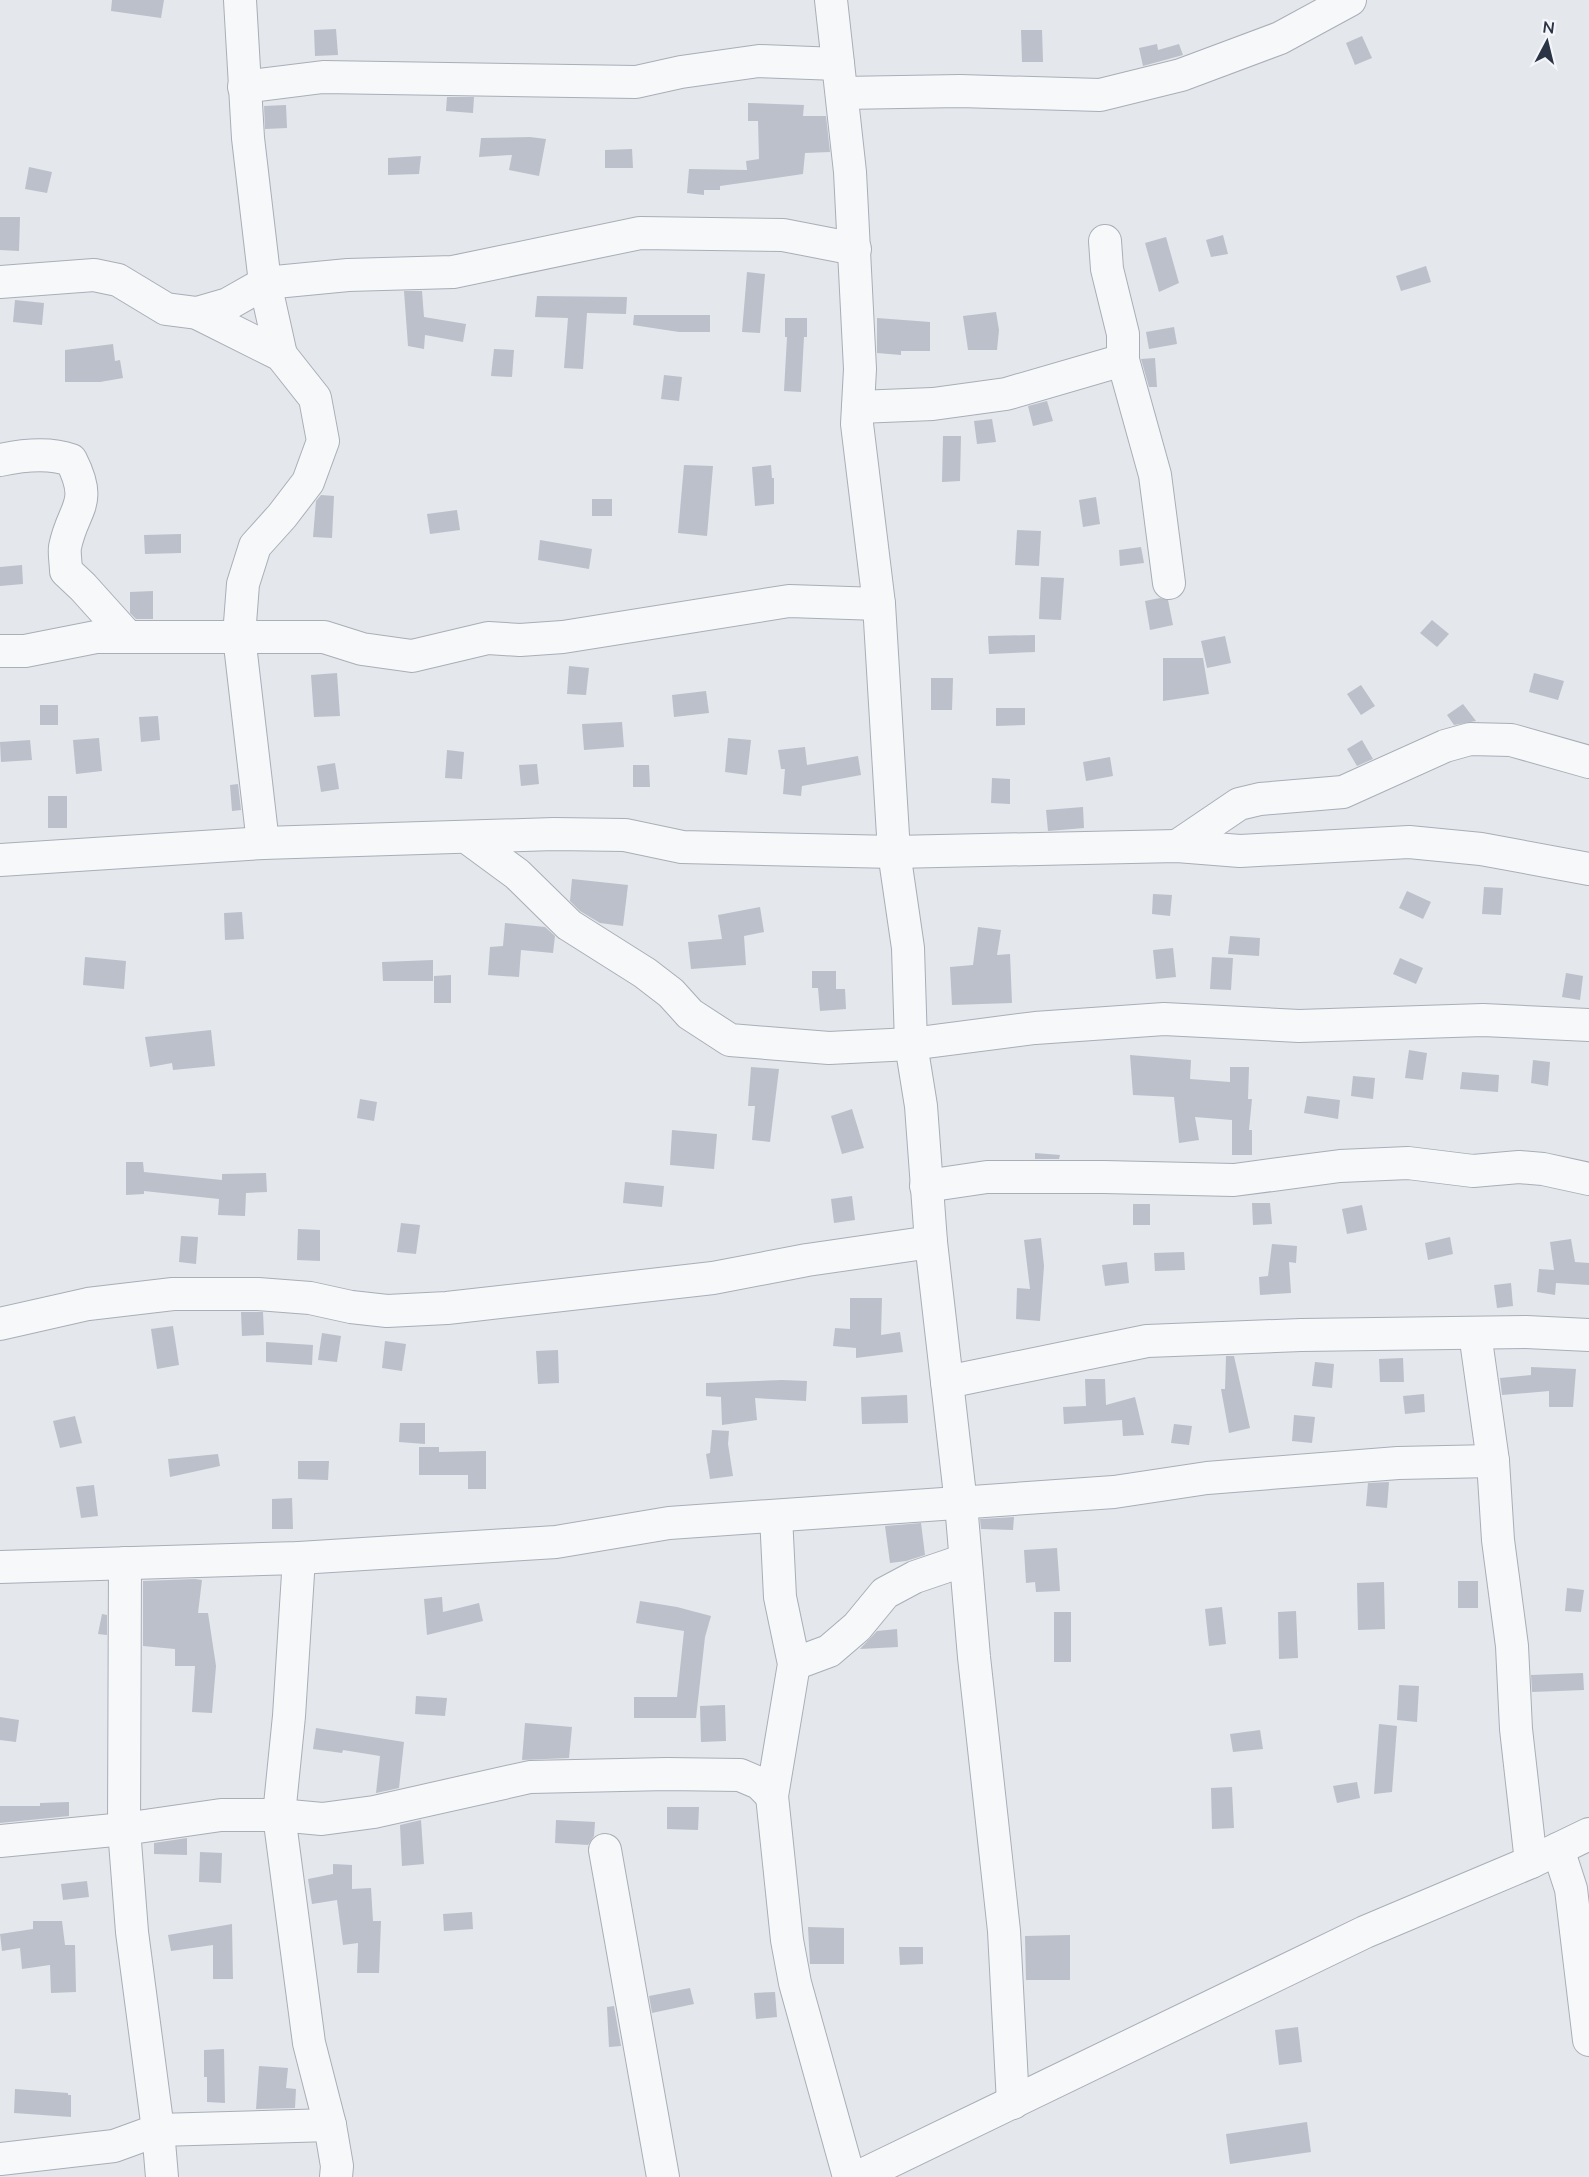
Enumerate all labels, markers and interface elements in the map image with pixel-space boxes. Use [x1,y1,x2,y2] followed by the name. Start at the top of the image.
[1517,12,1577,72] north arrow
[1542,16,1556,38] text: N

